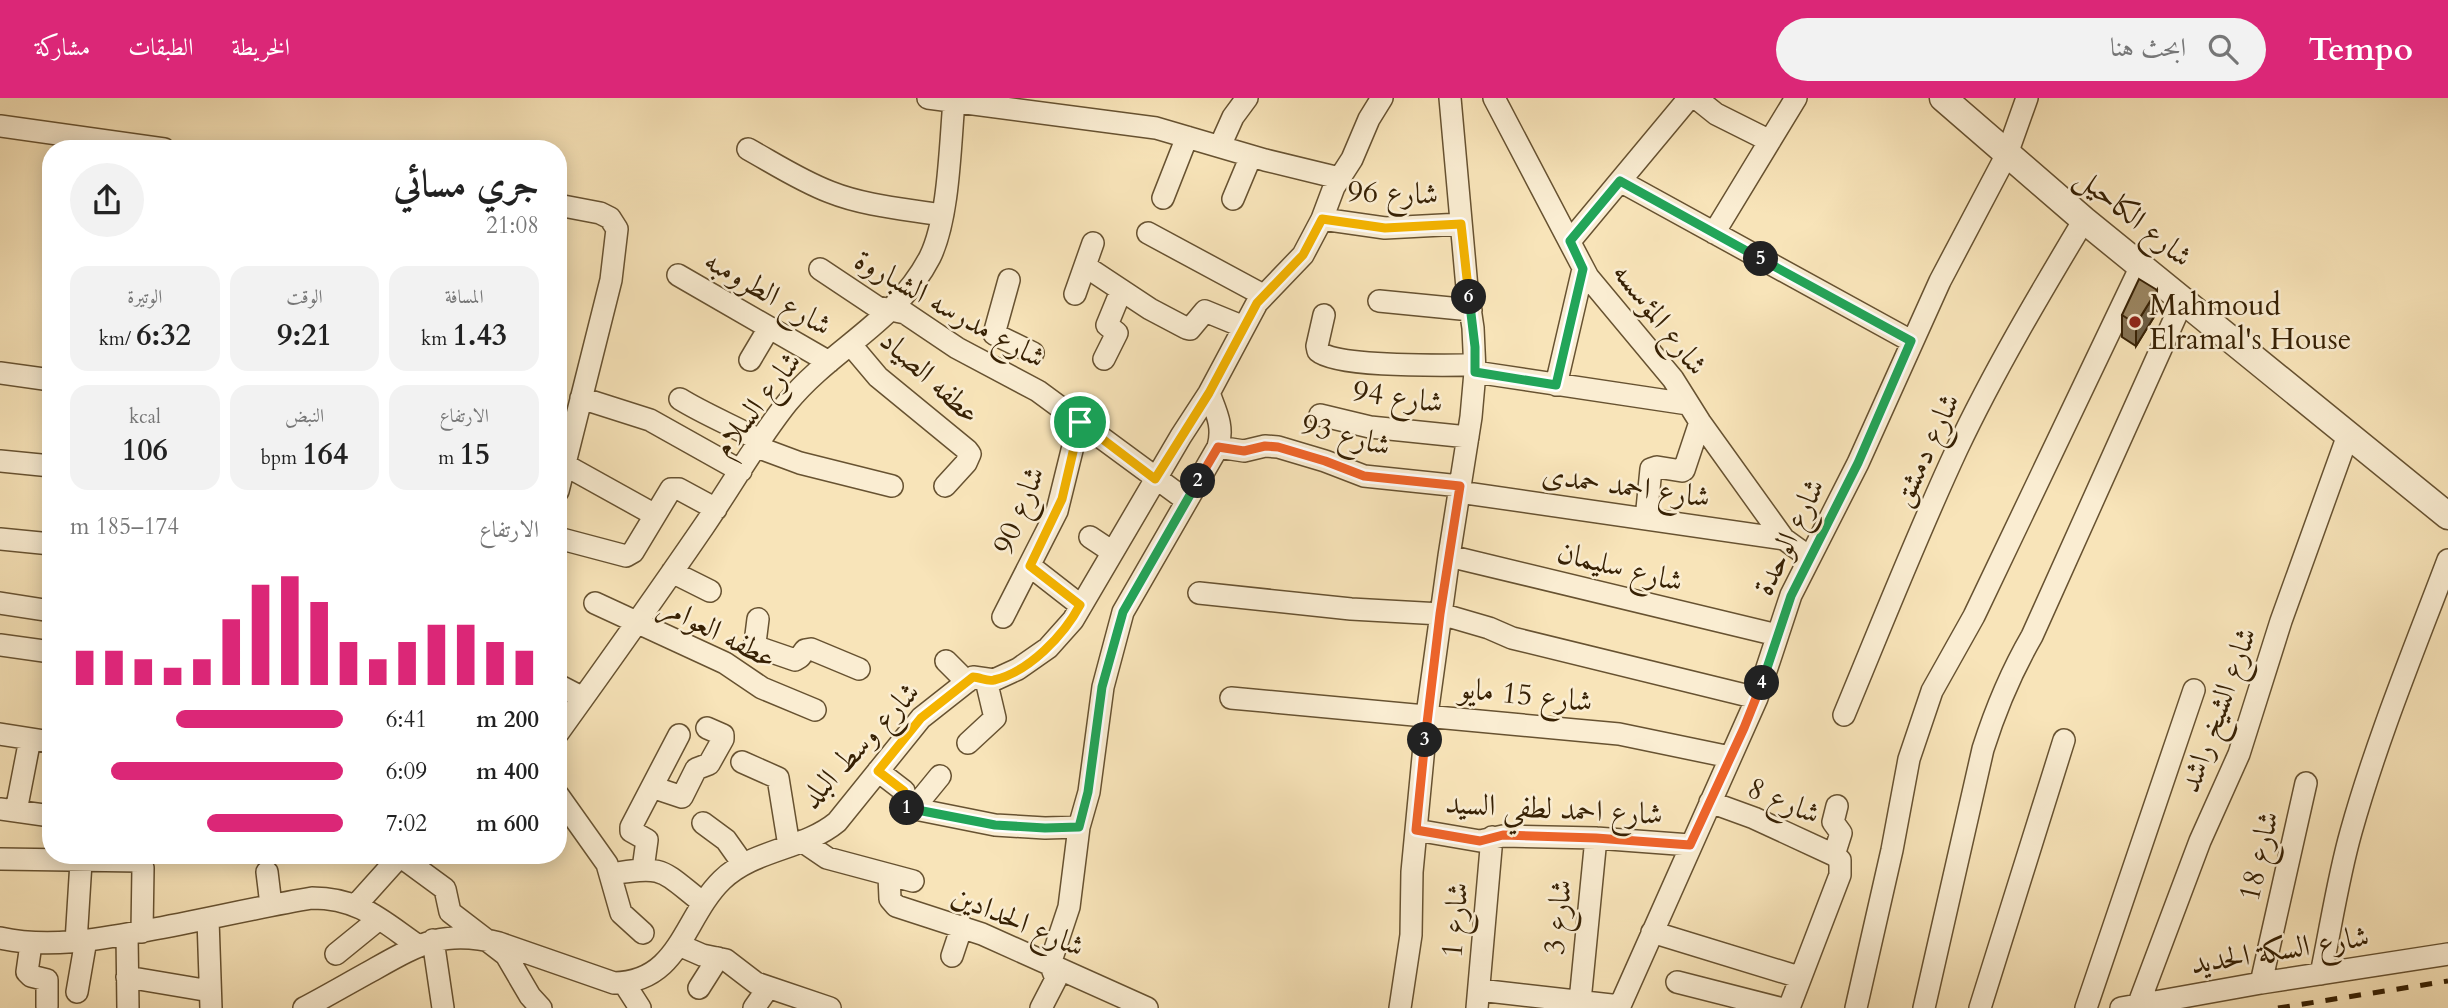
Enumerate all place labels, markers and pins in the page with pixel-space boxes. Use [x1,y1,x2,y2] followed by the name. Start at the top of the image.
[1744,242,1778,276] pin: 5
[1452,280,1486,314] pin: 6
[2149,285,2351,360] place label: Mahmoud Elramal's House
[2127,314,2143,330] marker: Mahmoud Elramal's House
[1050,392,1110,452] pin
[1180,464,1216,498] pin: 2
[1744,666,1780,700] pin: 4
[1408,722,1442,758] pin: 3
[890,790,925,826] pin: 1

